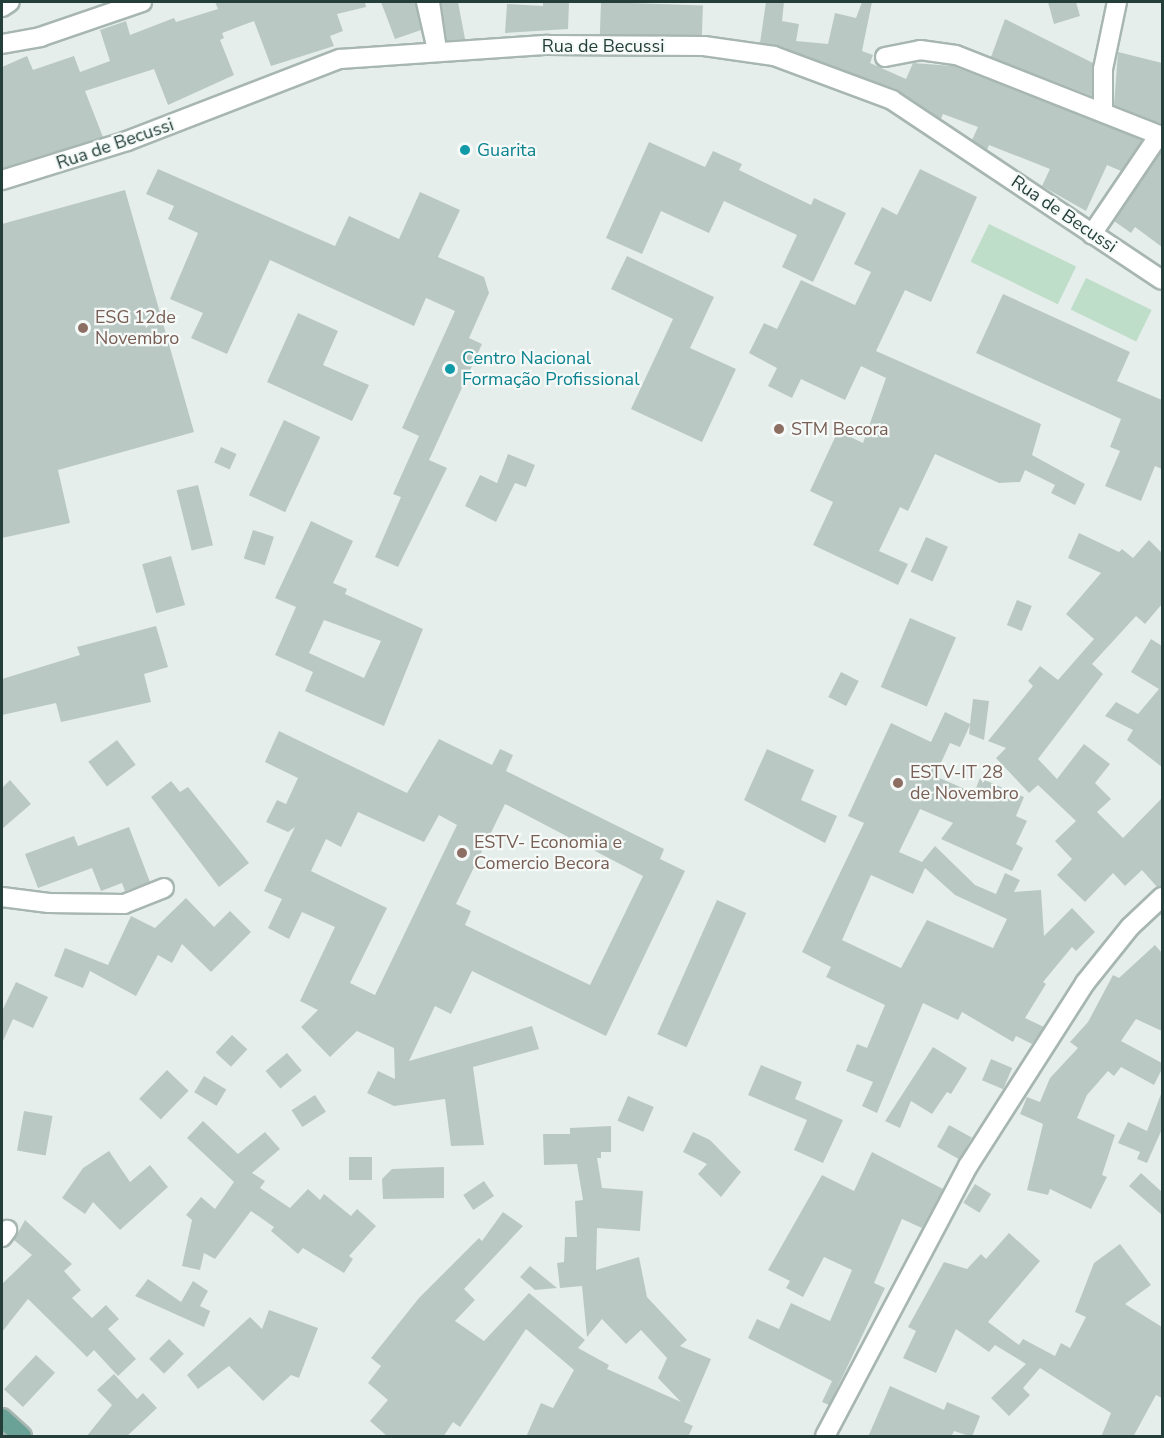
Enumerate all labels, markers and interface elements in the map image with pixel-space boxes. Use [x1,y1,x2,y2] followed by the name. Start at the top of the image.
[542,35,664,57] street label: Rua de Becussi
[53,114,177,174] street label: Rua de Becussi
[477,139,536,161] place label: Guarita
[458,143,472,157] marker: Guarita
[1007,171,1121,257] street label: Rua de Becussi
[95,307,179,350] place label: ESG 12de Novembro
[76,321,90,335] marker: ESG 12de Novembro
[462,348,639,391] place label: Centro Nacional Formação Profissional
[443,362,457,376] marker: Centro Nacional Formação Profissional
[791,418,888,440] place label: STM Becora
[772,422,786,436] marker: STM Becora
[910,762,1019,804] place label: ESTV-IT 28 de Novembro
[891,776,905,790] marker: ESTV-IT 28 de Novembro
[474,832,622,874] place label: ESTV- Economia e Comercio Becora
[455,846,469,860] marker: ESTV- Economia e Comercio Becora

